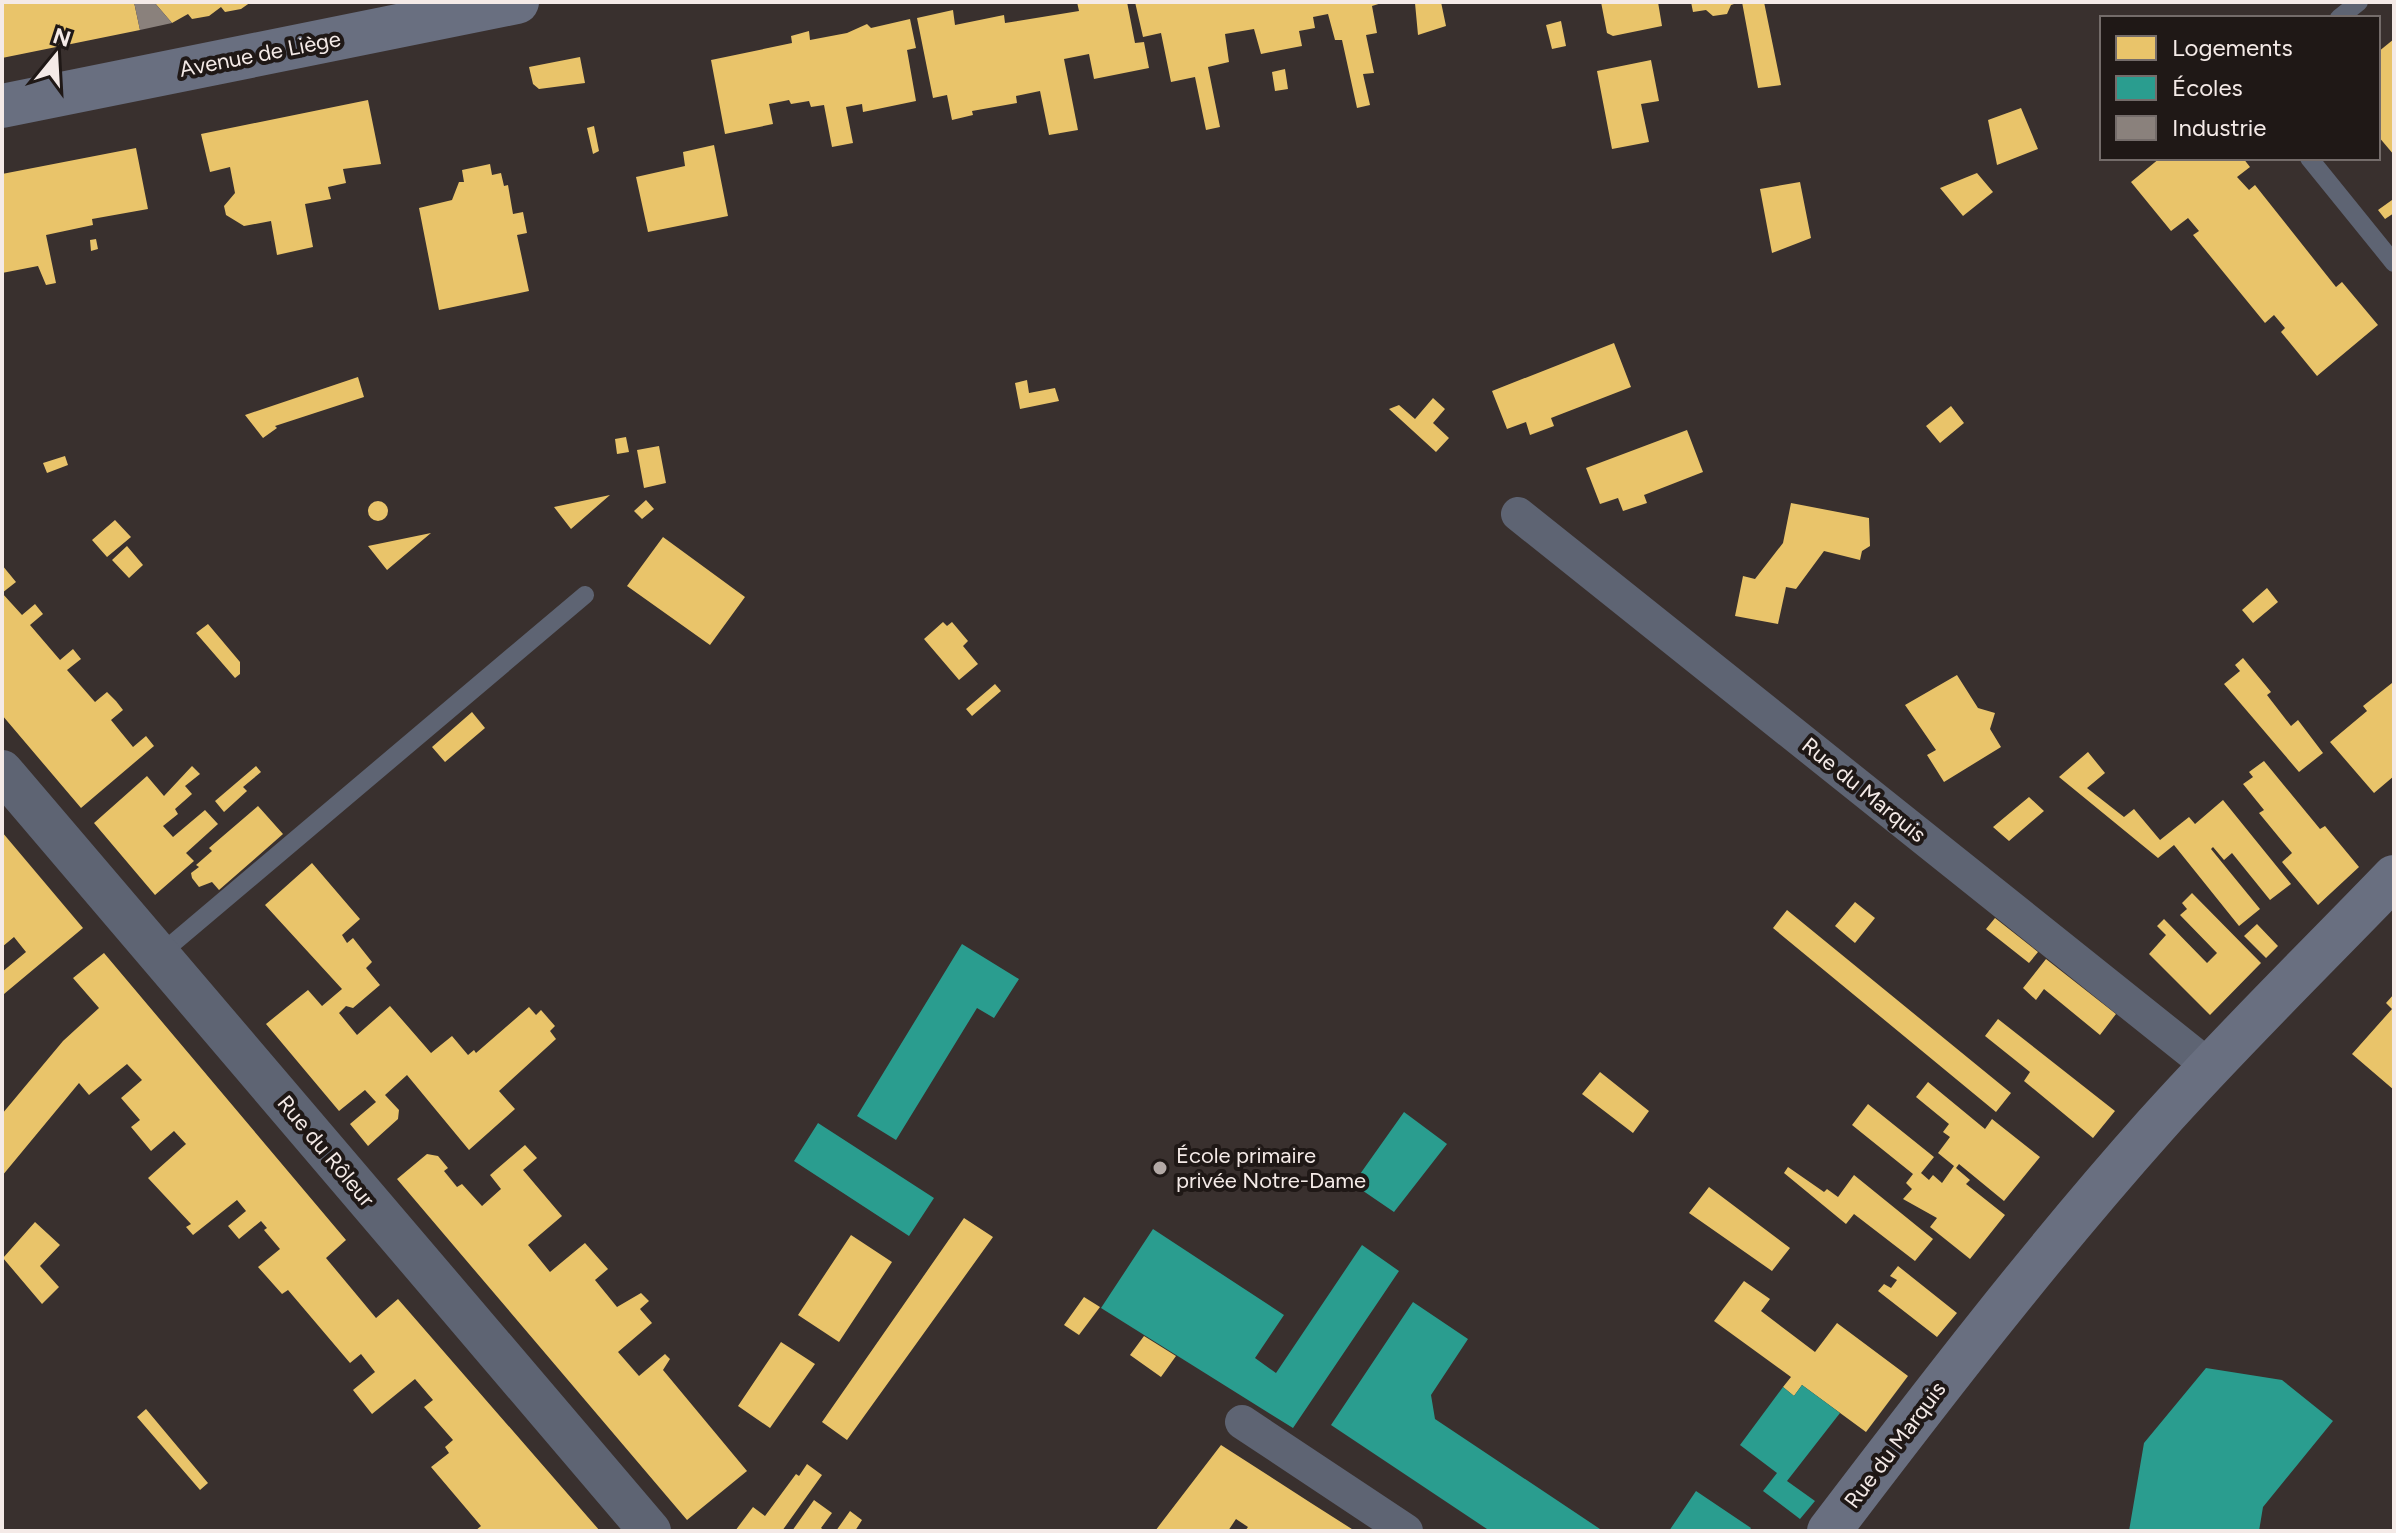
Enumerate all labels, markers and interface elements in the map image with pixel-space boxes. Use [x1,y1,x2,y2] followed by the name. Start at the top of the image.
[16,16,96,96] north arrow
[2100,16,2380,160] legend
[50,22,74,53] text: N
[177,25,343,83] street label: Avenue de Liège
[2172,33,2293,62] text: Logements
[2172,73,2243,102] text: Écoles
[2172,113,2266,142] text: Industrie
[1797,732,1931,848] street label: Rue du Marquis
[272,1090,381,1213] street label: Rue du Rôleur
[1176,1142,1366,1194] place label: École primaire privée Notre-Dame
[1151,1159,1169,1177] marker: École primaire privée Notre-Dame
[1839,1376,1951,1514] street label: Rue du Marquis

